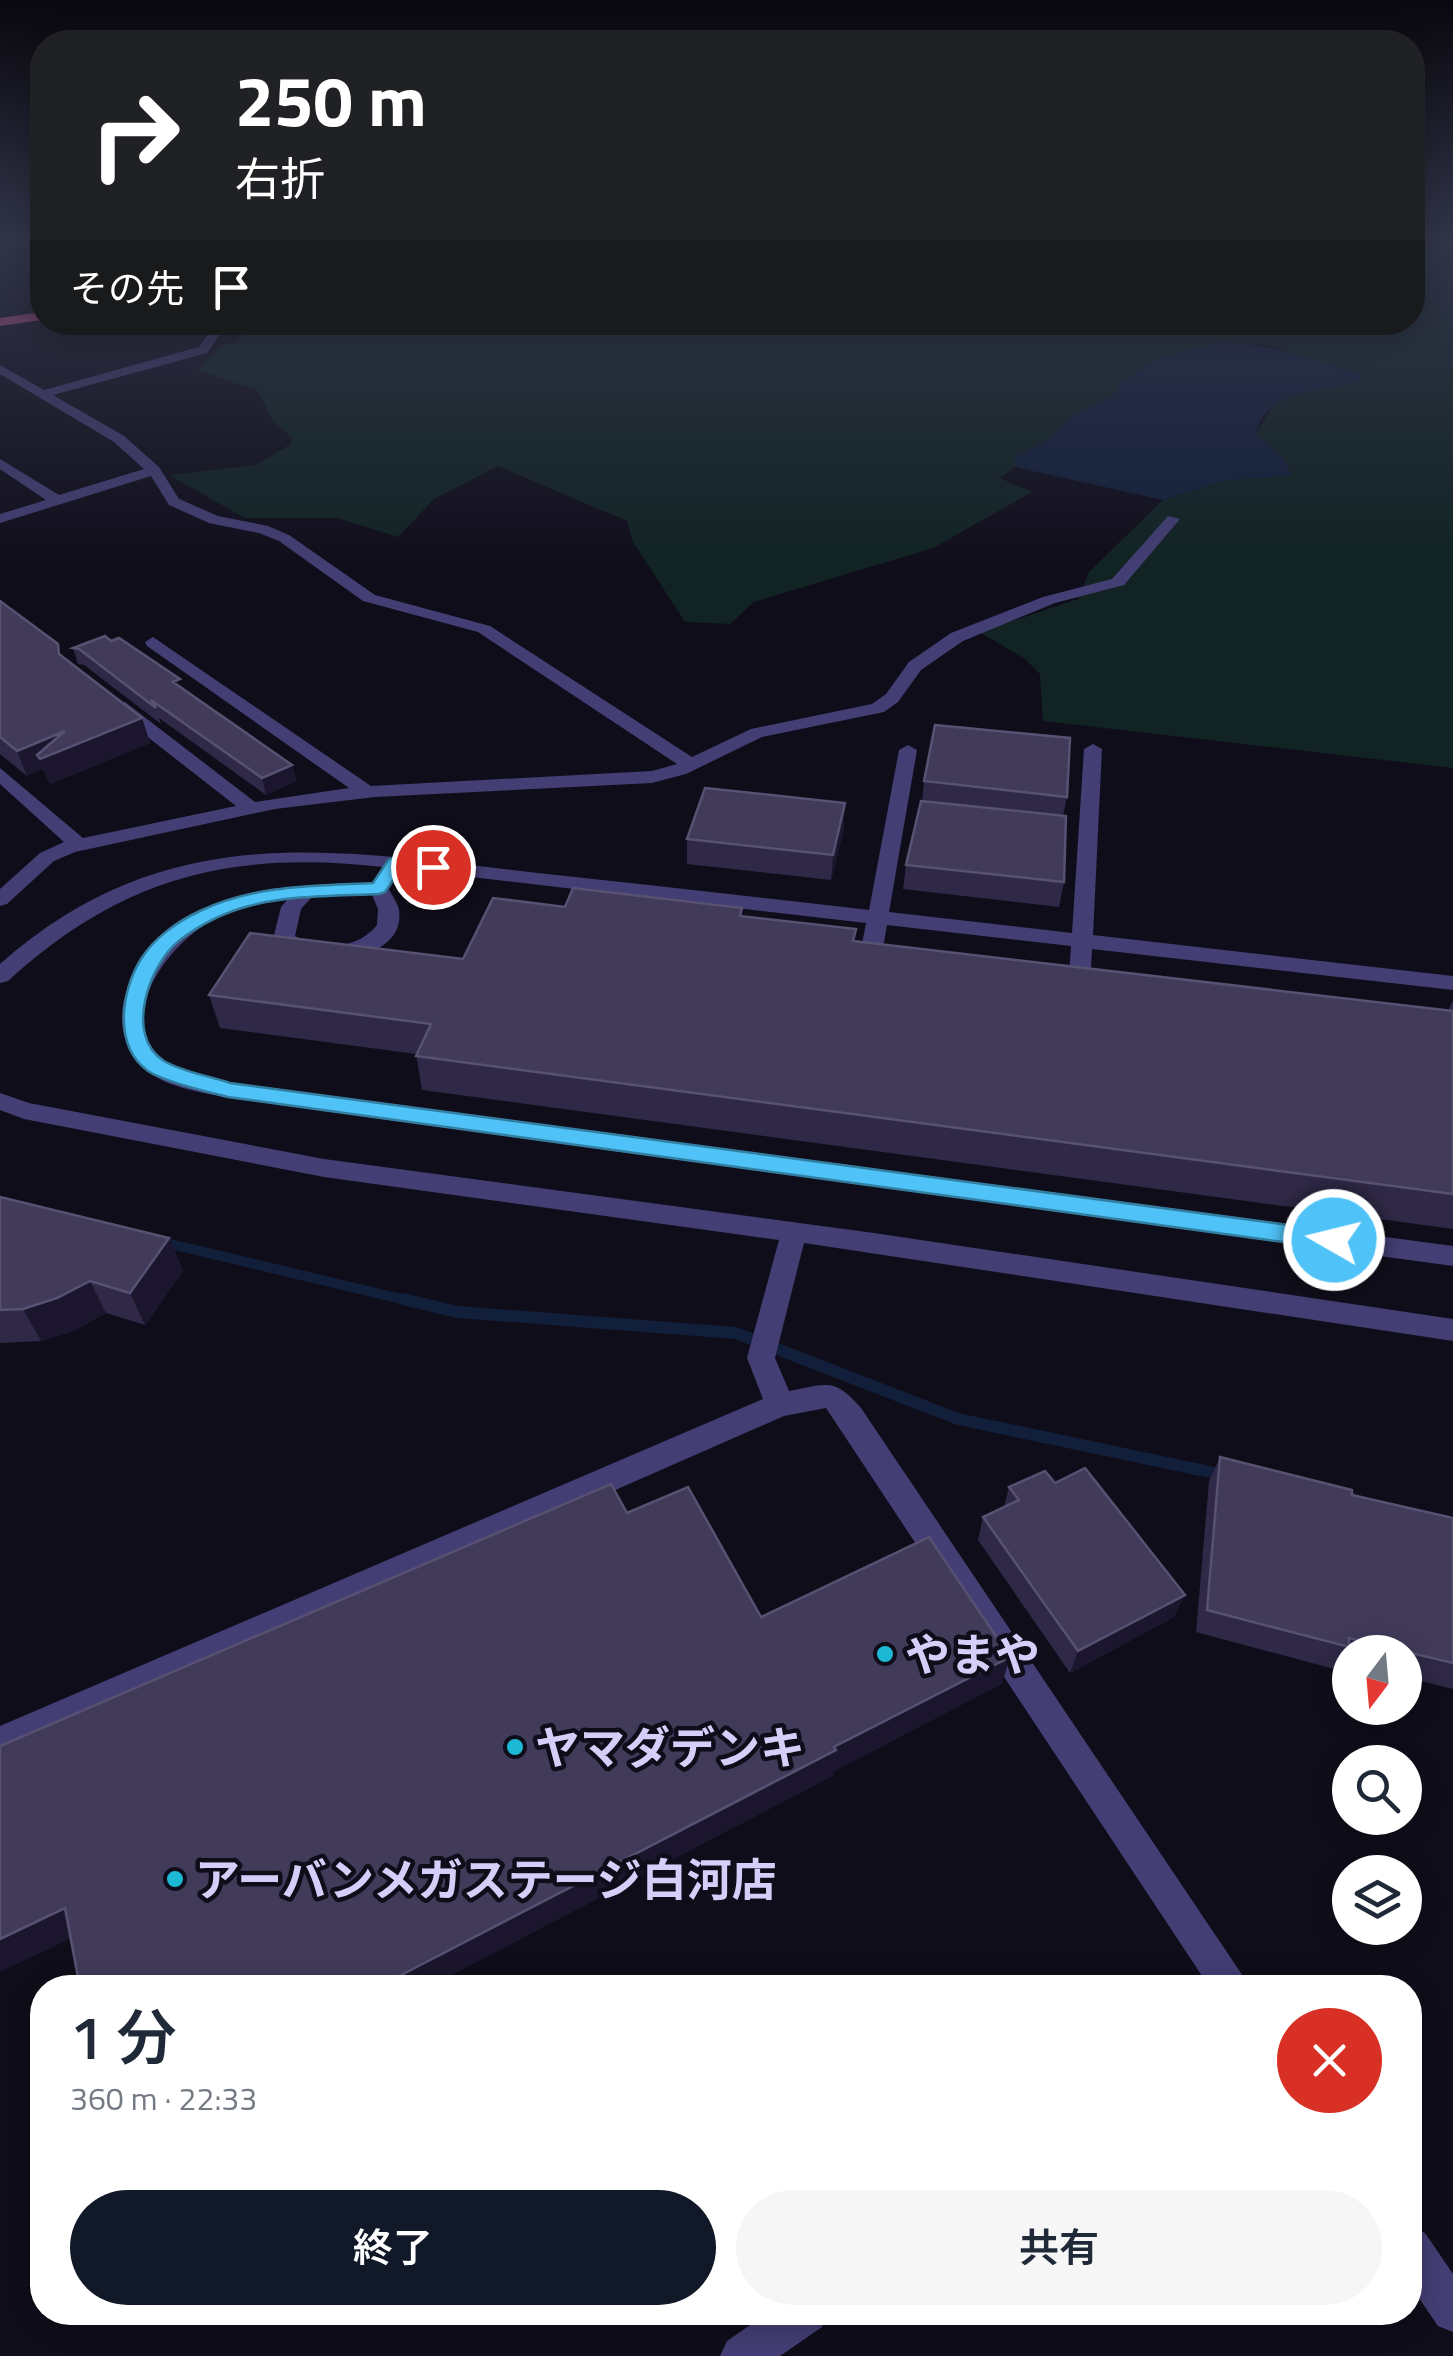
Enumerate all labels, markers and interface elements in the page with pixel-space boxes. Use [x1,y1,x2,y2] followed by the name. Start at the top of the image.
[235,47,427,153] text: 250 m
[70,70,200,200] icon: right
[235,144,325,212] text: 右折
[70,259,184,317] text: その先
[204,260,259,315] icon: arrive
[391,825,476,910] pin
[406,840,461,895] icon: arrive
[1282,1188,1386,1292] position arrow
[905,1620,1040,1688] place label: やまや
[1332,1635,1422,1725] north arrow
[1332,1635,1422,1945] map controls
[874,1643,896,1665] marker: やまや
[535,1713,805,1781] place label: ヤマダデンキ
[504,1736,526,1758] marker: ヤマダデンキ
[1332,1745,1422,1835] button: search
[195,1845,777,1913] place label: アーバンメガステージ白河店
[1332,1855,1422,1945] button: layers
[164,1868,186,1890] marker: アーバンメガステージ白河店
[70,1991,177,2082] text: 1 分
[1277,2008,1382,2113] button: close
[70,2074,257,2122] text: 360 m · 22:33
[70,2190,716,2305] button: 終了
[736,2190,1382,2305] button: 共有

